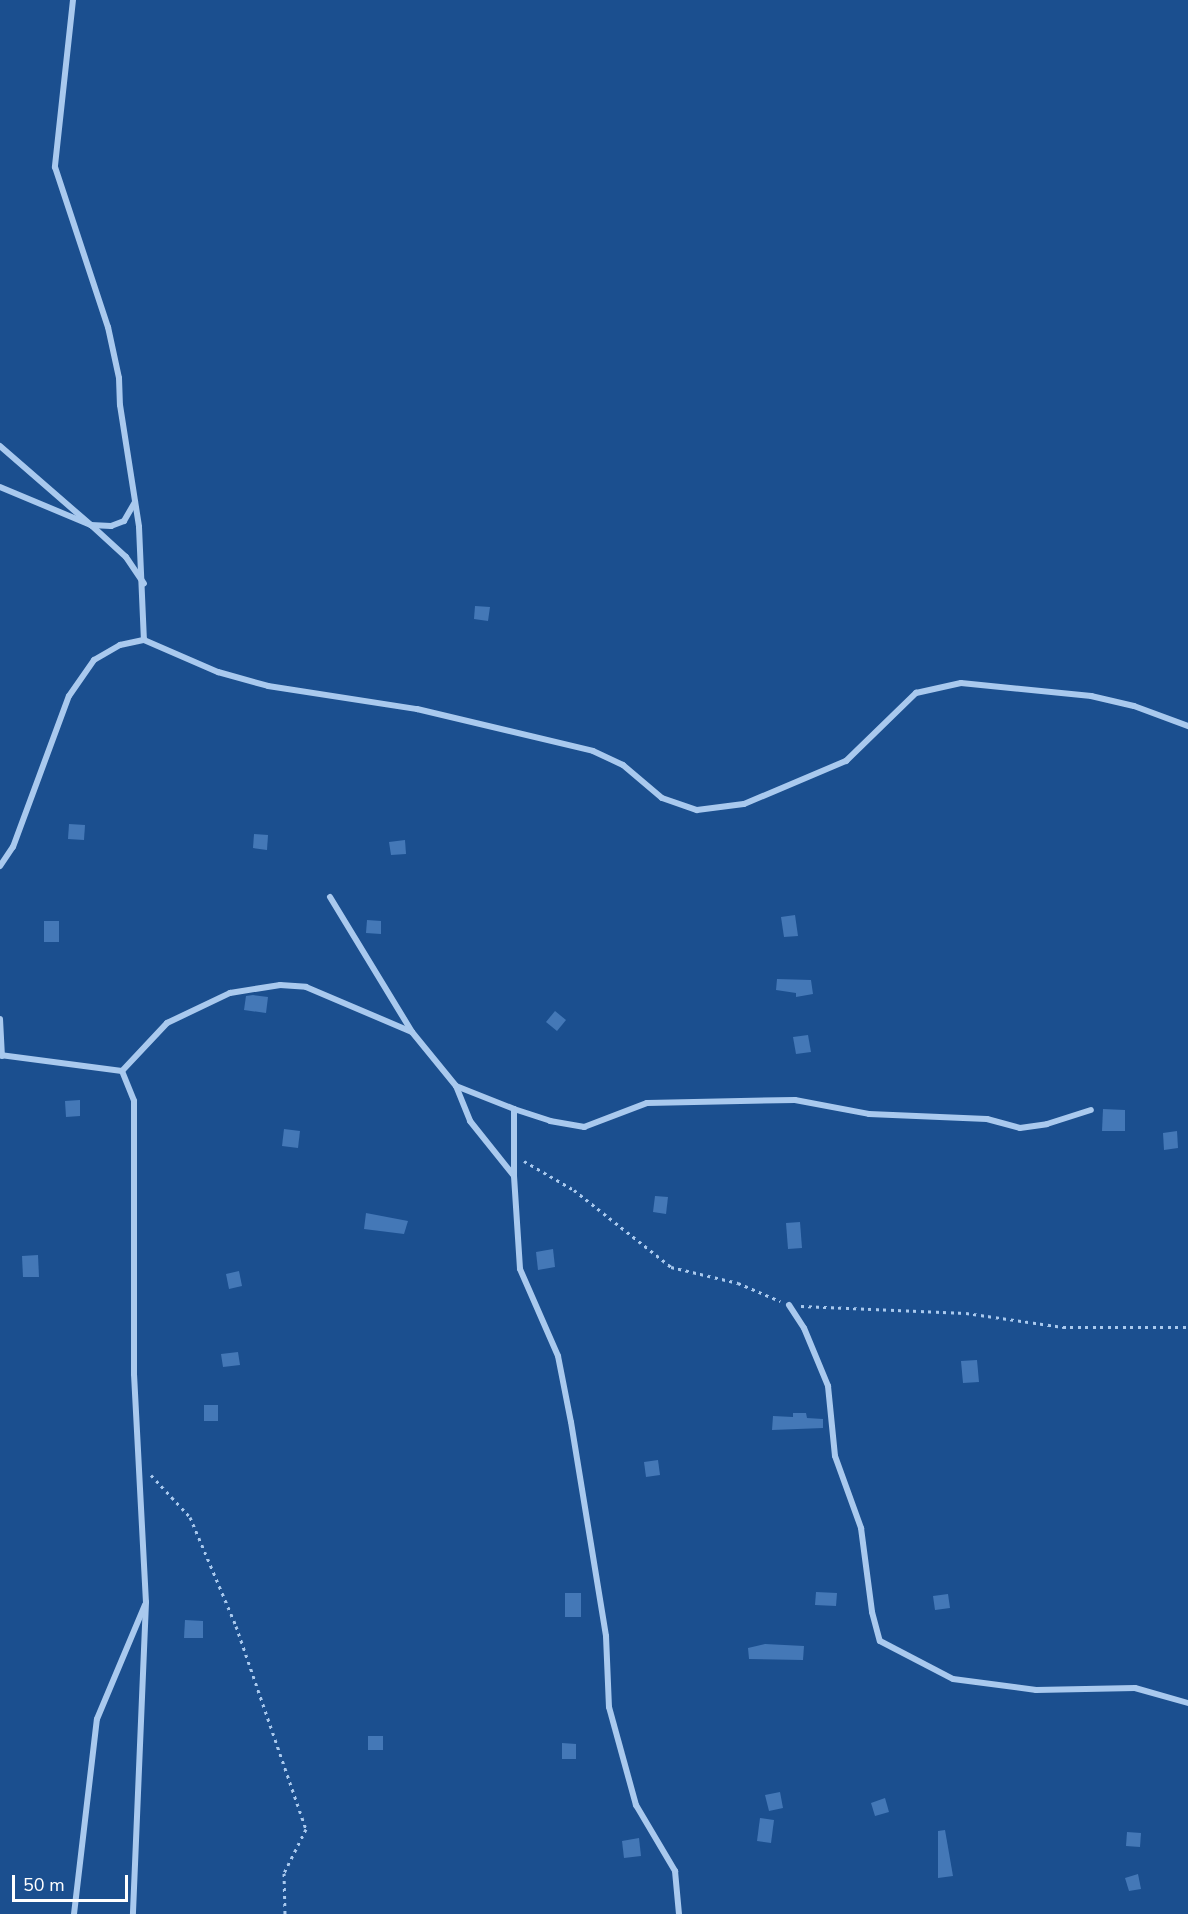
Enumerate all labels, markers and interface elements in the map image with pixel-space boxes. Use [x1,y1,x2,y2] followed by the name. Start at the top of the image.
[15,1863,130,1901] scale bar
[23,1873,65,1897] text: 50 m

